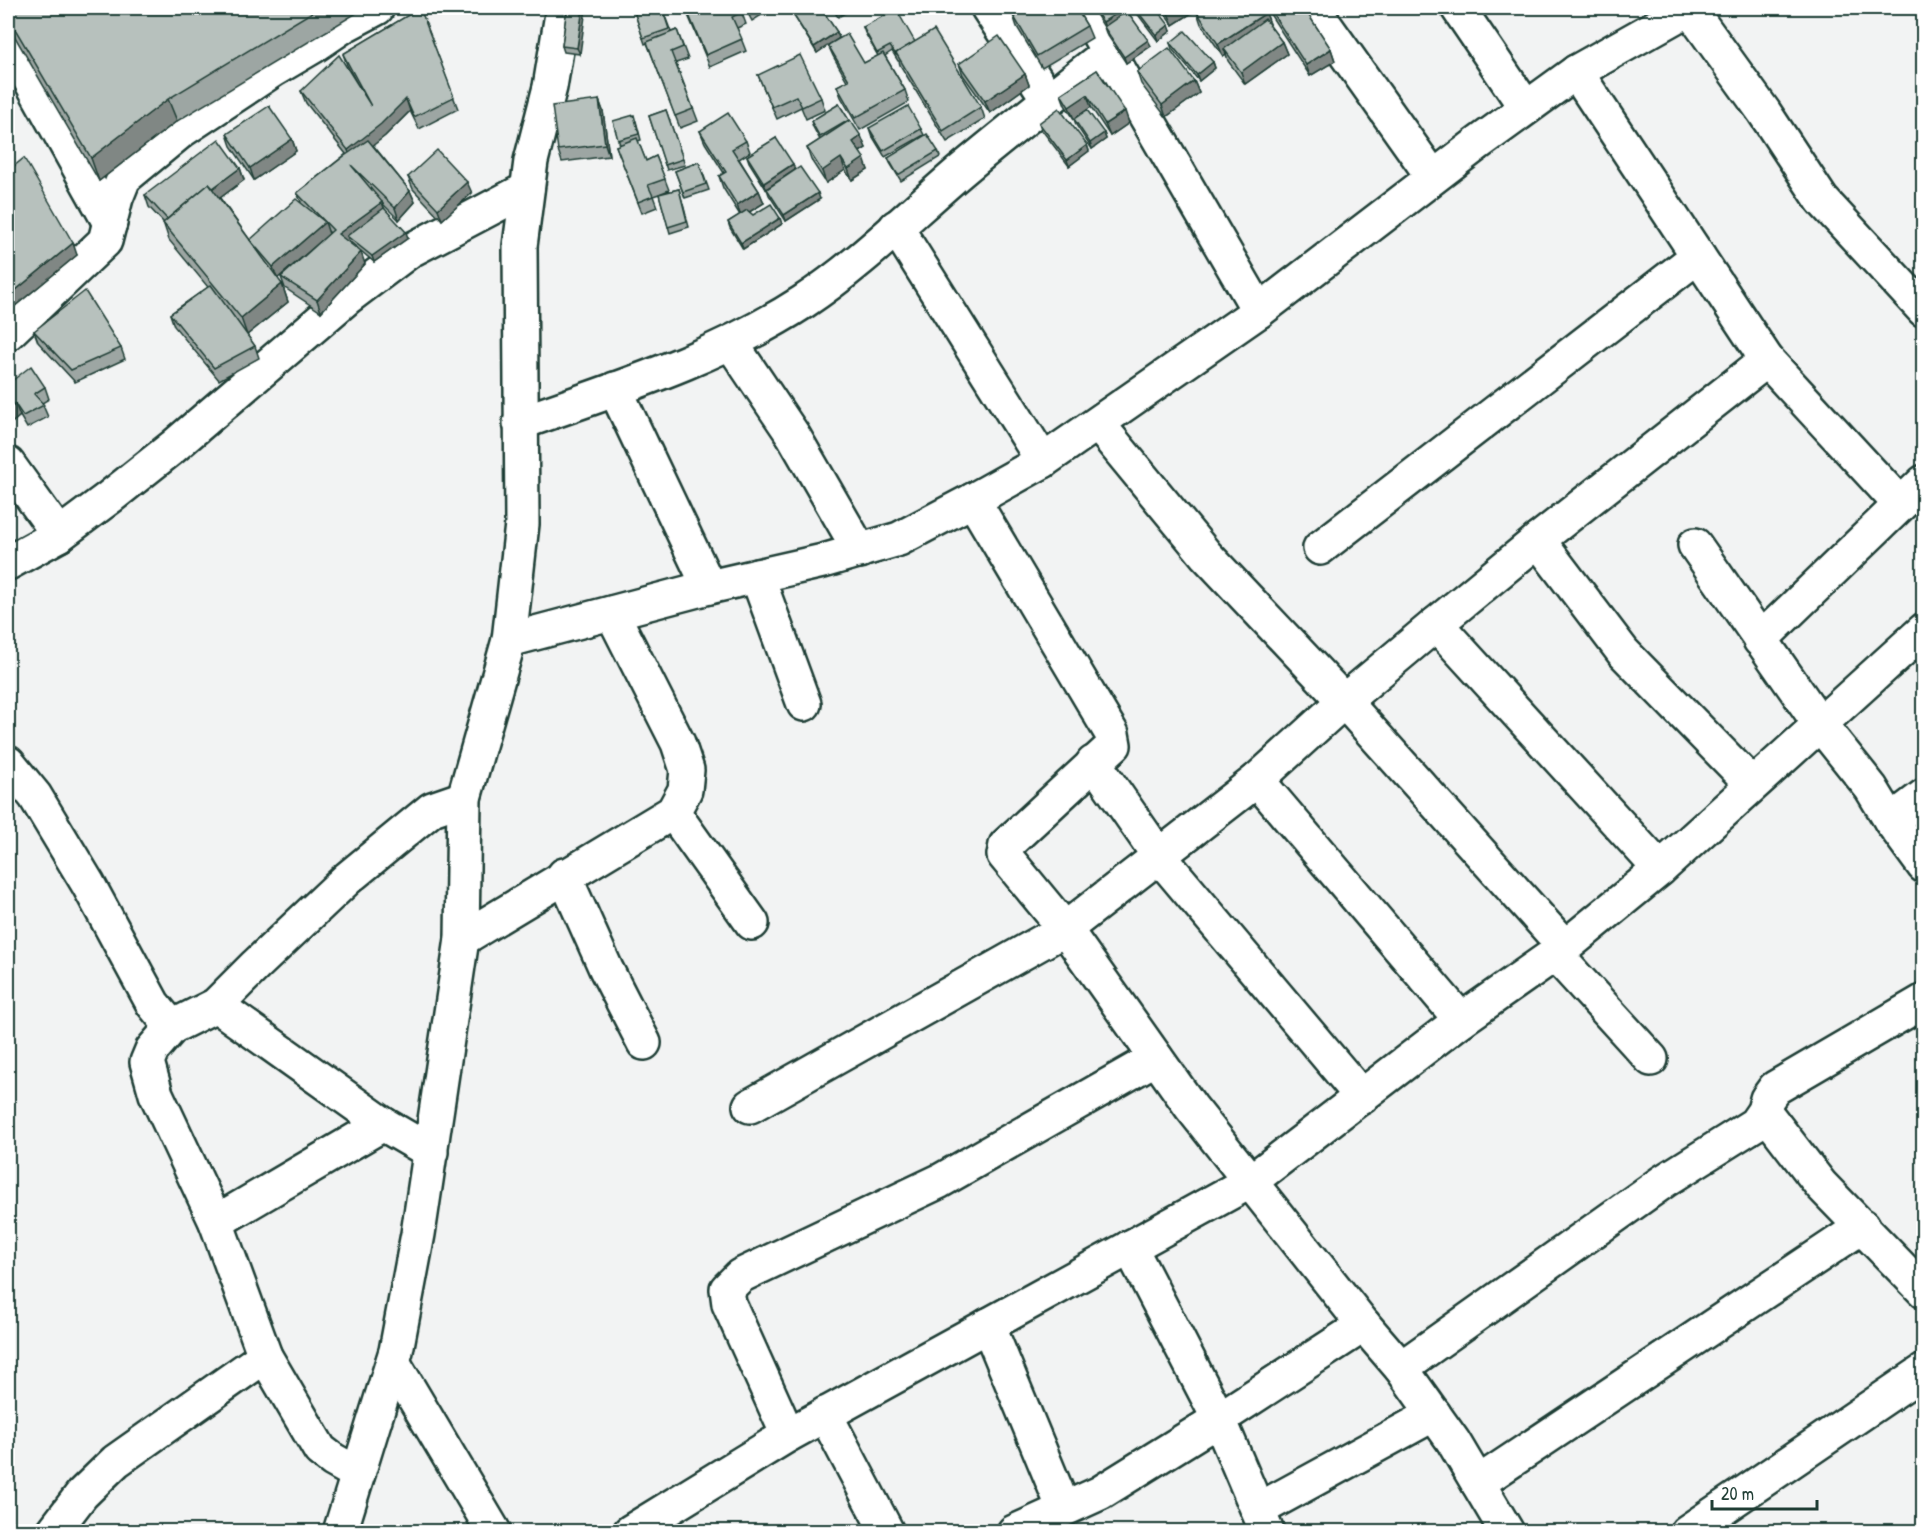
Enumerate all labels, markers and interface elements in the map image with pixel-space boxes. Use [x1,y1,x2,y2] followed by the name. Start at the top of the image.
[1712,1473,1817,1511] scale bar
[1721,1481,1754,1506] text: 20 m

